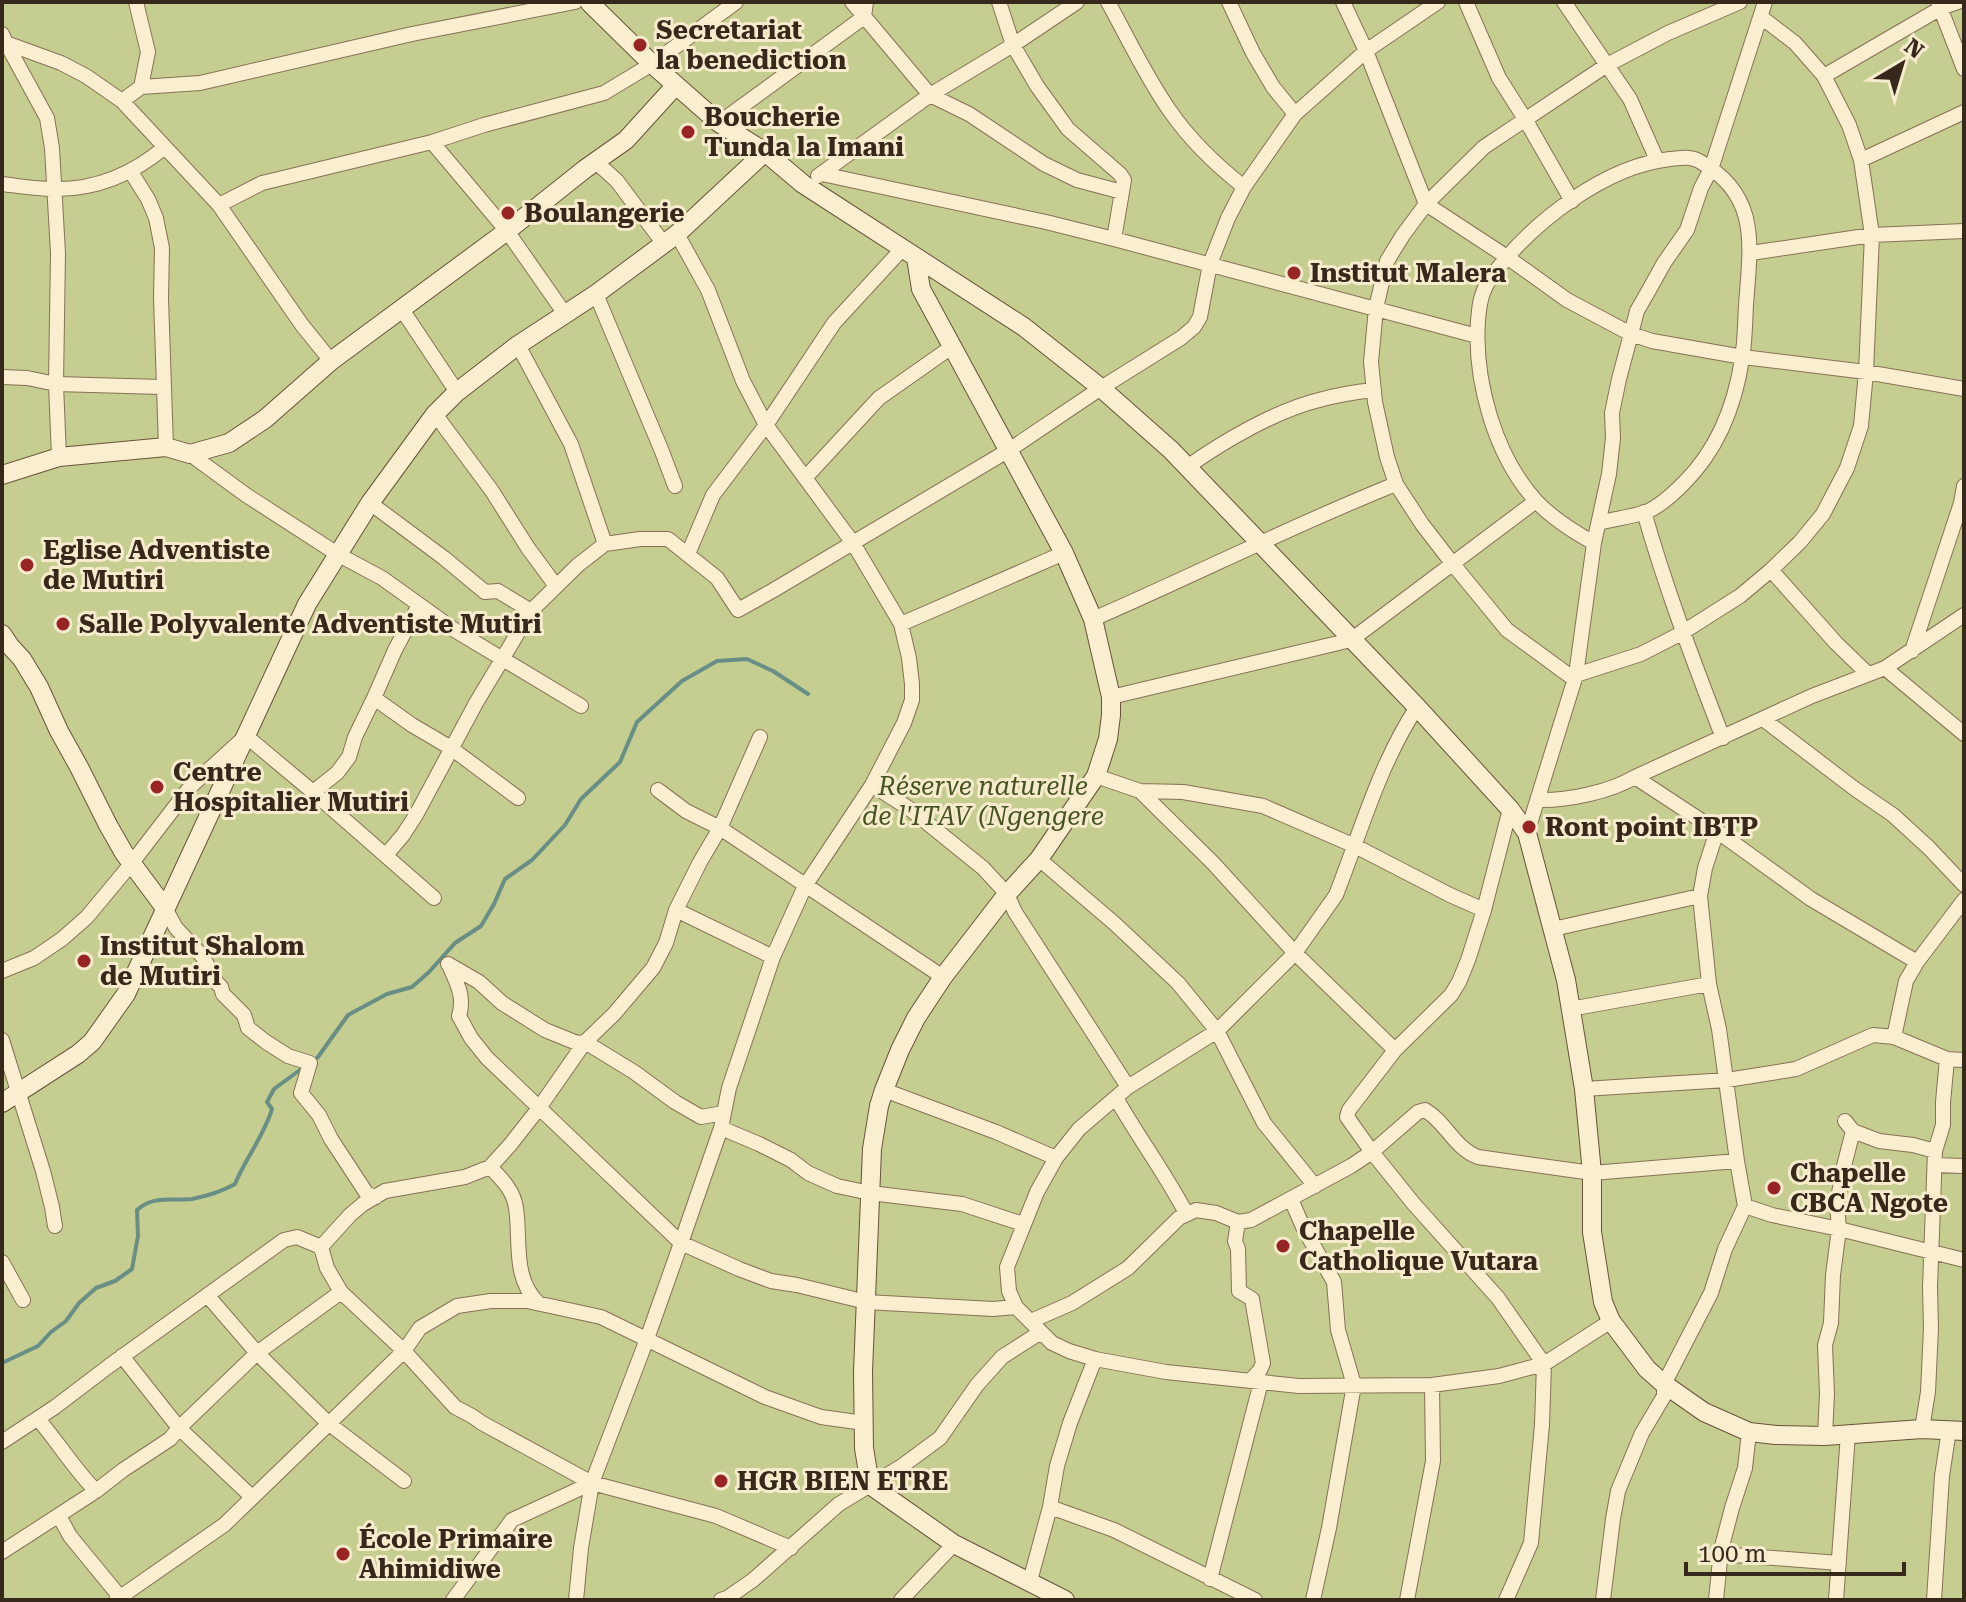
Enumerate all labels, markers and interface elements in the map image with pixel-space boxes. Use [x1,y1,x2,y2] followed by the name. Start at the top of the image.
[656,15,846,75] place label: Secretariat la benediction
[1862,24,1942,104] north arrow
[1900,34,1928,64] text: N
[631,36,649,54] marker: Secretariat la benediction
[704,102,904,162] place label: Boucherie Tunda la Imani
[679,123,697,141] marker: Boucherie Tunda la Imani
[524,198,685,228] place label: Boulangerie
[499,204,517,222] marker: Boulangerie
[1310,258,1506,288] place label: Institut Malera
[1285,264,1303,282] marker: Institut Malera
[43,535,270,595] place label: Eglise Adventiste de Mutiri
[18,556,36,574] marker: Eglise Adventiste de Mutiri
[79,609,542,639] place label: Salle Polyvalente Adventiste Mutiri
[54,615,72,633] marker: Salle Polyvalente Adventiste Mutiri
[173,757,409,817] place label: Centre Hospitalier Mutiri
[862,771,1104,831] park label: Réserve naturelle de l'ITAV (Ngengere
[148,778,166,796] marker: Centre Hospitalier Mutiri
[1545,812,1758,842] place label: Ront point IBTP
[1520,818,1538,836] marker: Ront point IBTP
[100,931,305,991] place label: Institut Shalom de Mutiri
[75,952,93,970] marker: Institut Shalom de Mutiri
[1790,1158,1948,1218] place label: Chapelle CBCA Ngote
[1765,1179,1783,1197] marker: Chapelle CBCA Ngote
[1299,1216,1538,1276] place label: Chapelle Catholique Vutara
[1274,1237,1292,1255] marker: Chapelle Catholique Vutara
[737,1466,948,1496] place label: HGR BIEN ETRE
[712,1472,730,1490] marker: HGR BIEN ETRE
[359,1523,553,1584] place label: École Primaire Ahimidiwe
[1686,1526,1904,1576] scale bar
[1698,1540,1766,1568] text: 100 m
[334,1545,352,1563] marker: École Primaire Ahimidiwe

